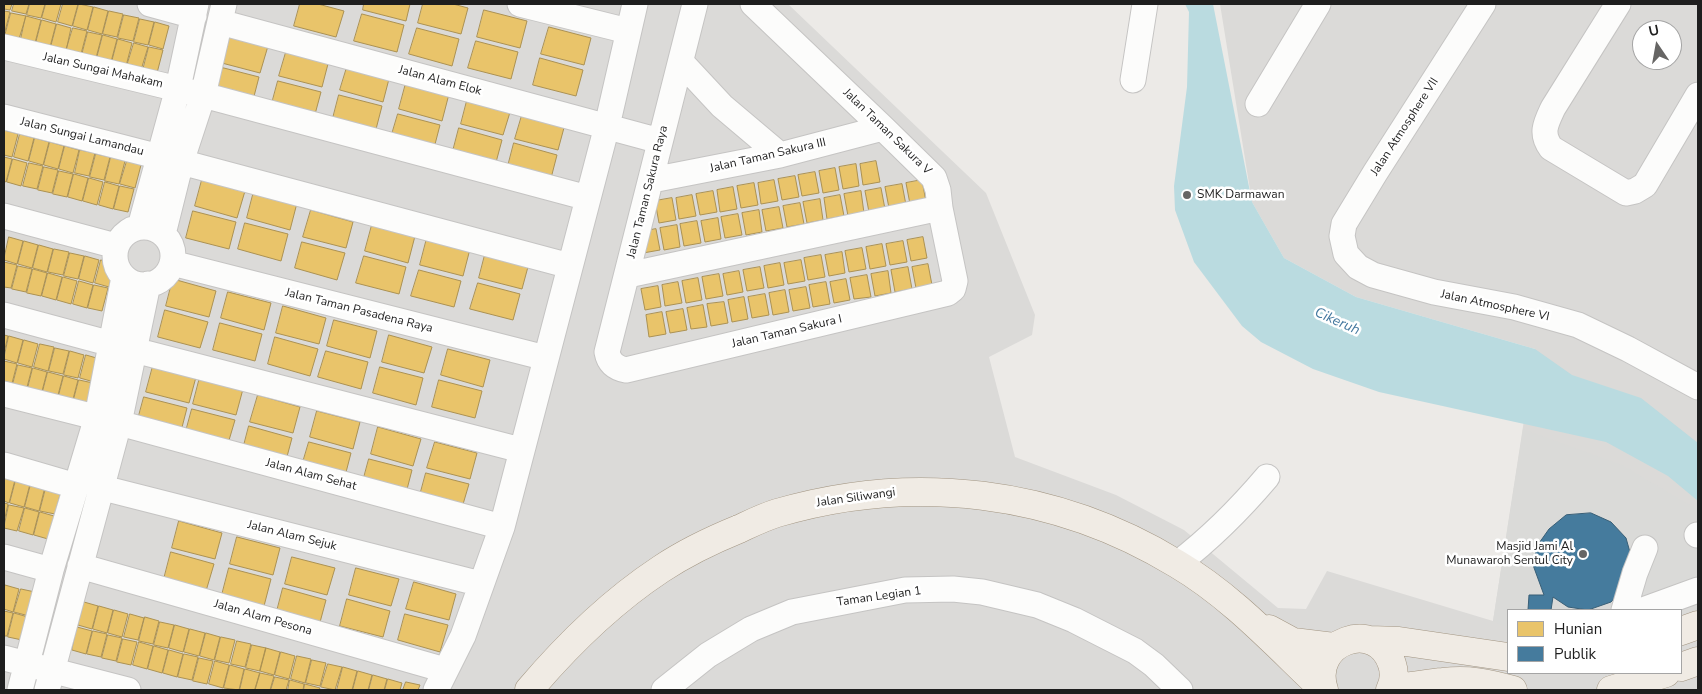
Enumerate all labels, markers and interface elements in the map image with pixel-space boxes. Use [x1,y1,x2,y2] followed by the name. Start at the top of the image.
[1632,20,1682,70] north arrow
[1647,20,1661,41] text: U
[42,50,164,92] street label: Jalan Sungai Mahakam
[397,63,483,99] street label: Jalan Alam Elok
[1368,75,1442,179] street label: Jalan Atmosphere VII
[840,86,934,178] street label: Jalan Taman Sakura V
[19,115,145,159] street label: Jalan Sungai Lamandau
[625,124,671,260] street label: Jalan Taman Sakura Raya
[709,136,827,176] street label: Jalan Taman Sakura III
[1197,188,1285,202] place label: SMK Darmawan
[1181,189,1193,201] marker: SMK Darmawan
[284,286,434,336] street label: Jalan Taman Pasadena Raya
[1439,287,1551,325] street label: Jalan Atmosphere VI
[1312,305,1362,339] water label: Cikeruh
[731,312,843,352] street label: Jalan Taman Sakura I
[264,456,358,494] street label: Jalan Alam Sehat
[816,485,896,511] street label: Jalan Siliwangi
[246,518,338,554] street label: Jalan Alam Sejuk
[1446,540,1573,568] place label: Masjid Jami Al Munawaroh Sentul City
[1577,548,1589,560] marker: Masjid Jami Al Munawaroh Sentul City
[836,584,922,610] street label: Taman Legian 1
[212,597,314,639] street label: Jalan Alam Pesona
[1507,609,1682,674] legend
[1554,619,1602,639] text: Hunian
[1554,644,1596,664] text: Publik

